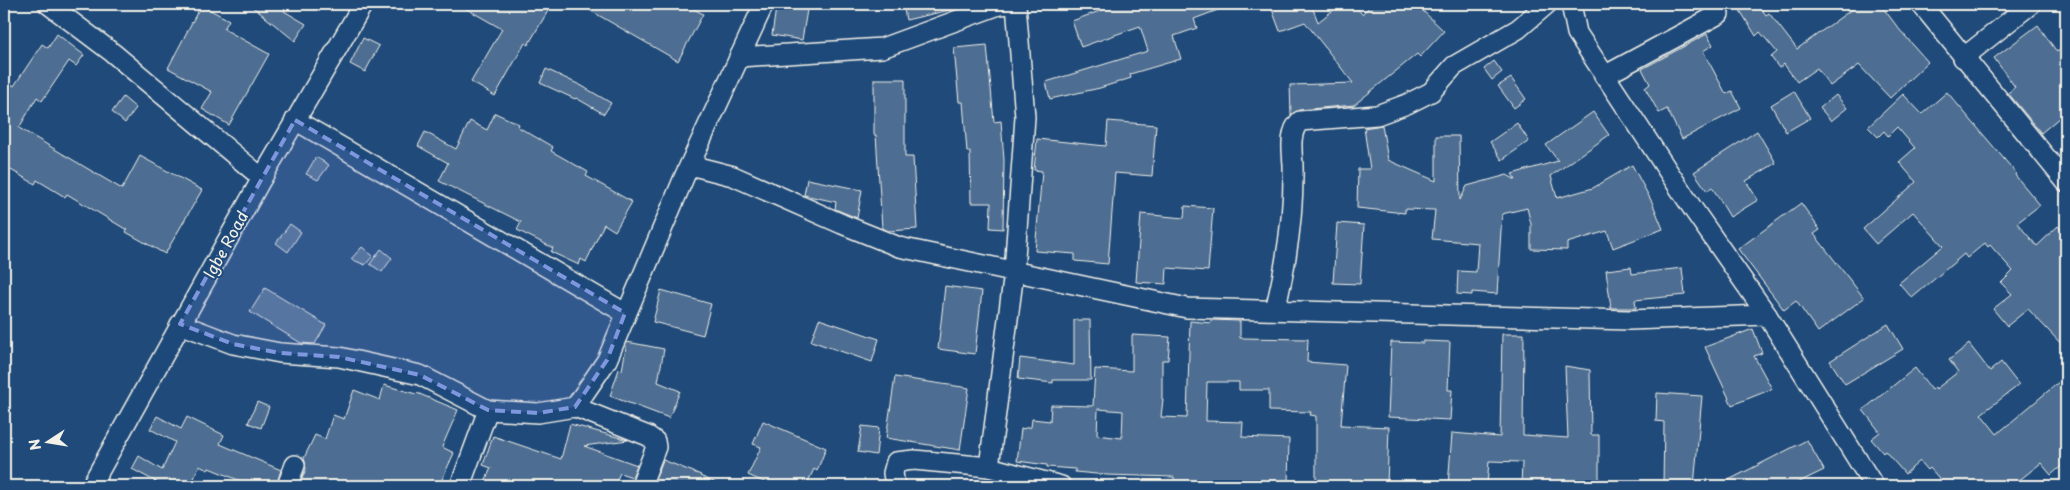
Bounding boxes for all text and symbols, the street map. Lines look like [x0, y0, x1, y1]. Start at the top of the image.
street label: Igbe Road [197, 206, 253, 282]
north arrow [22, 418, 72, 468]
text: N [23, 437, 46, 452]

